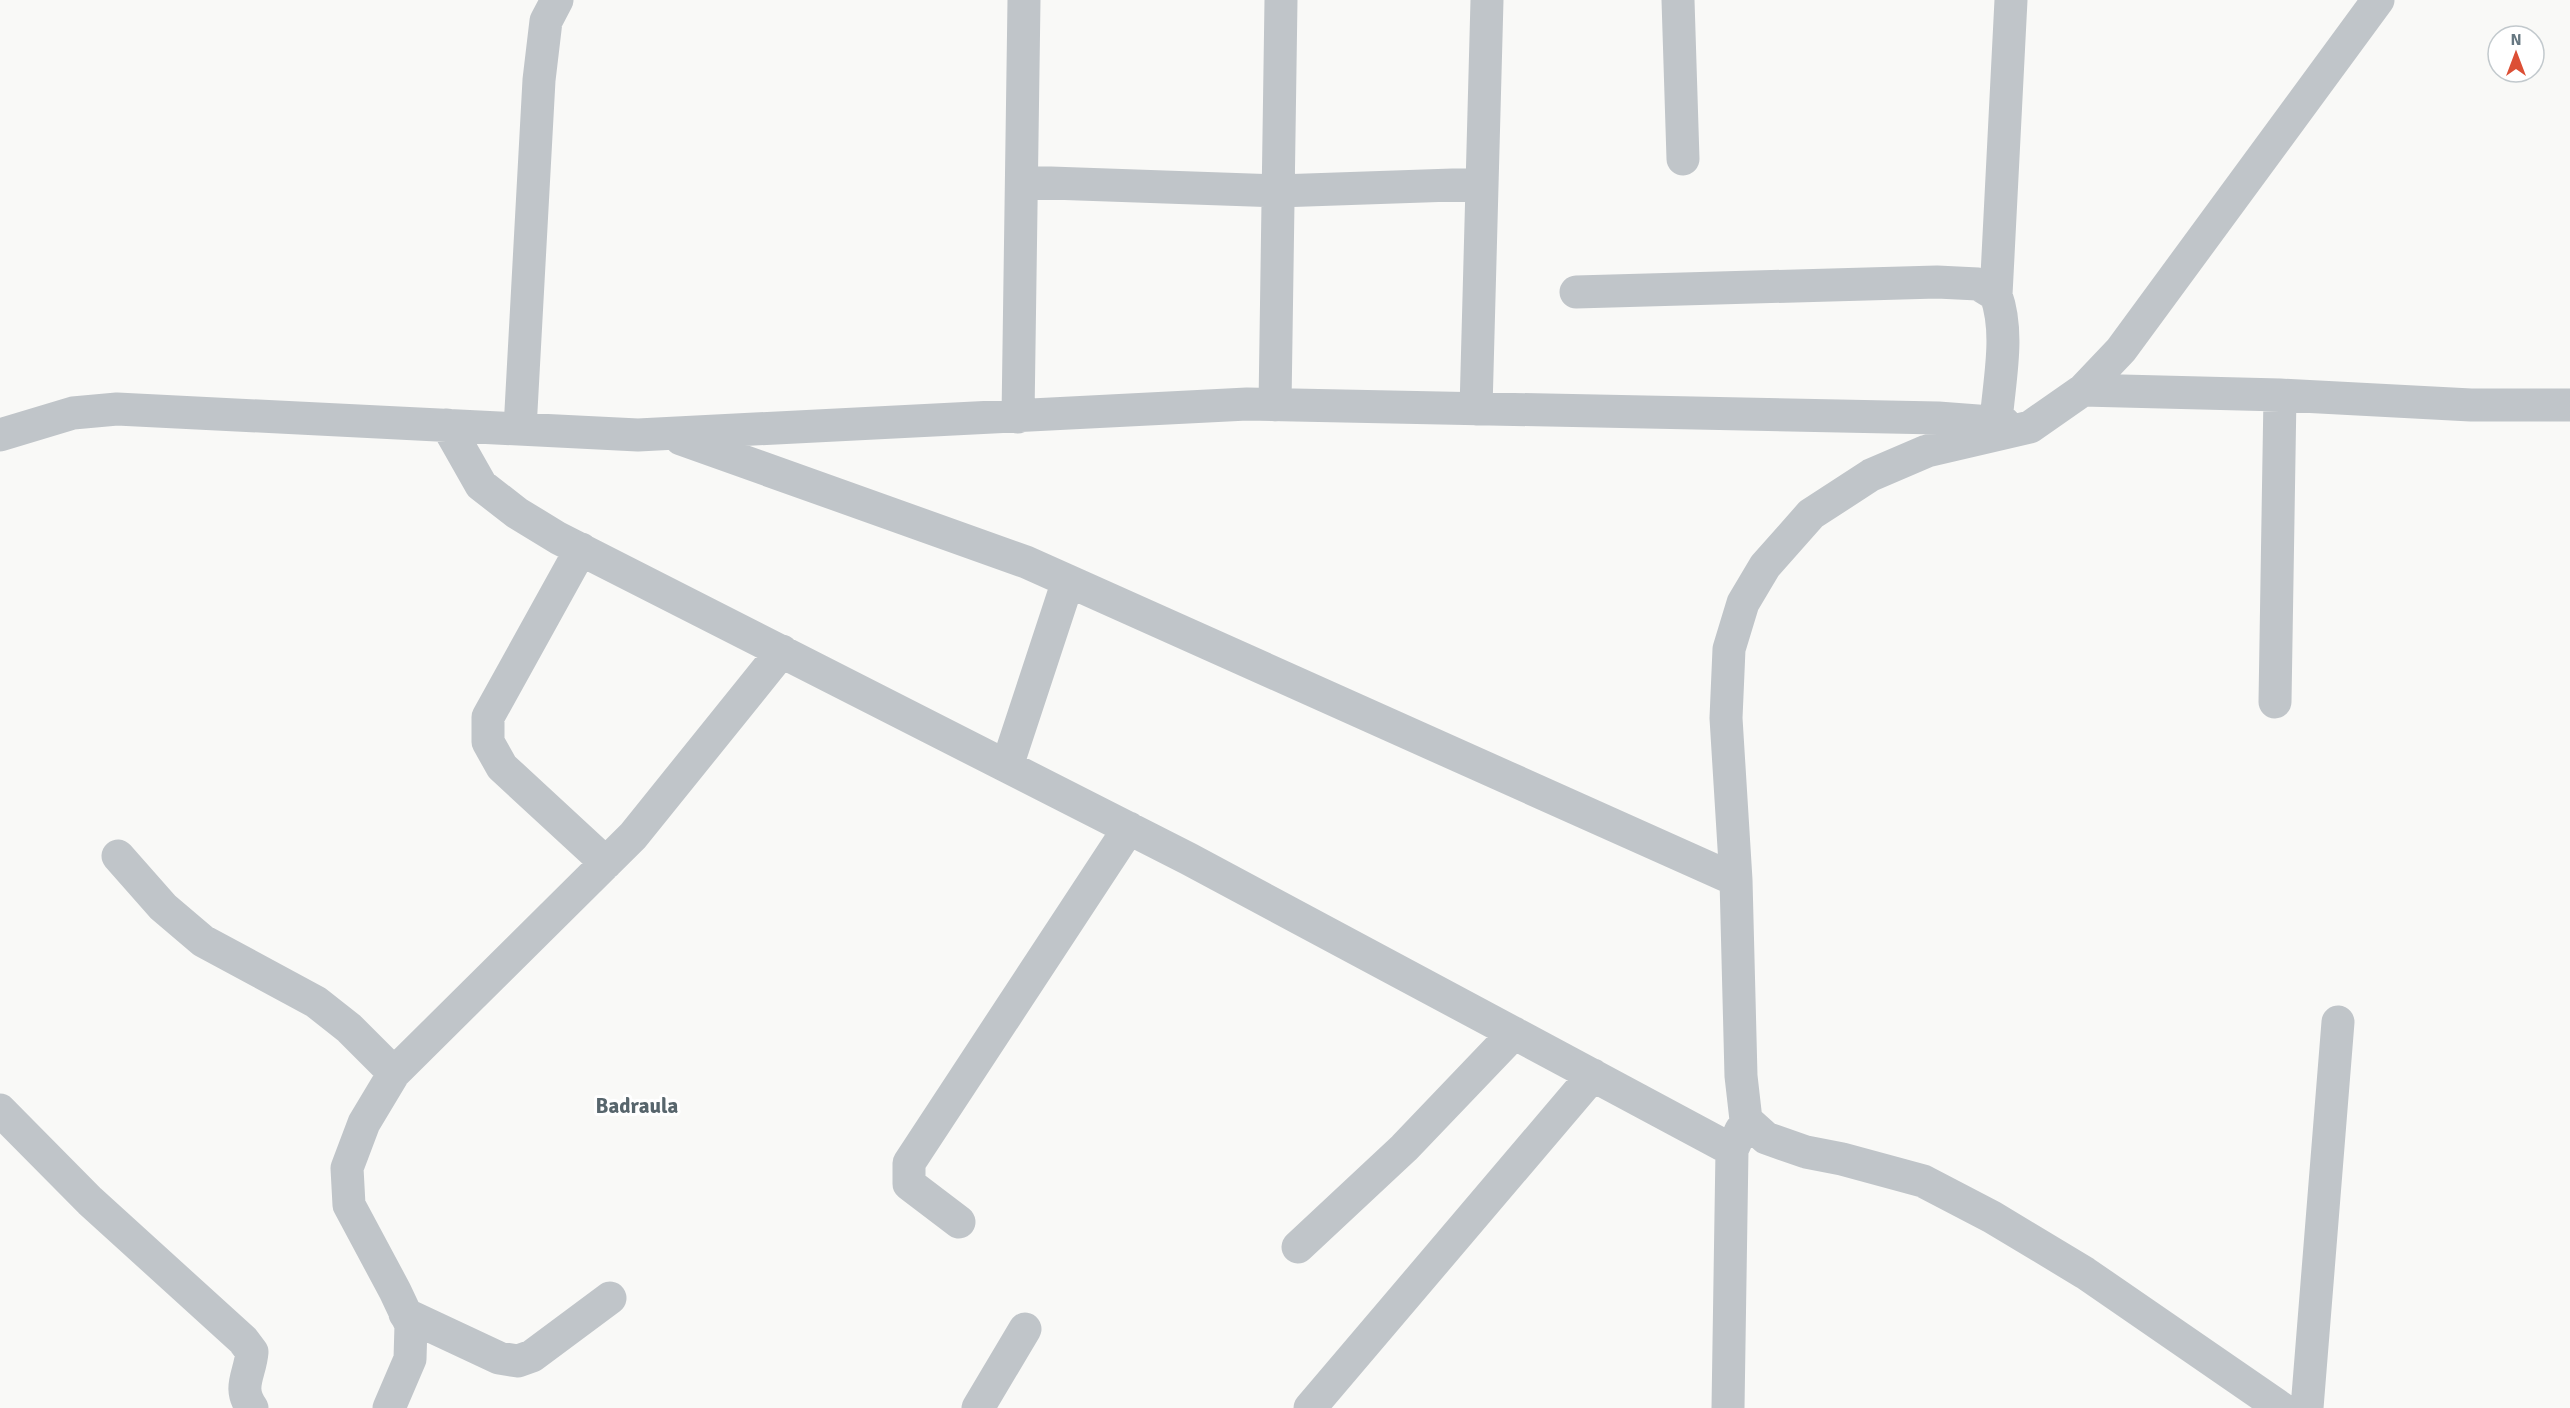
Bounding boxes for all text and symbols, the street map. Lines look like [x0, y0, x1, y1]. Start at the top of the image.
north arrow [2486, 24, 2546, 84]
text: N [2510, 30, 2522, 50]
district label: Badraula [596, 1093, 679, 1119]

